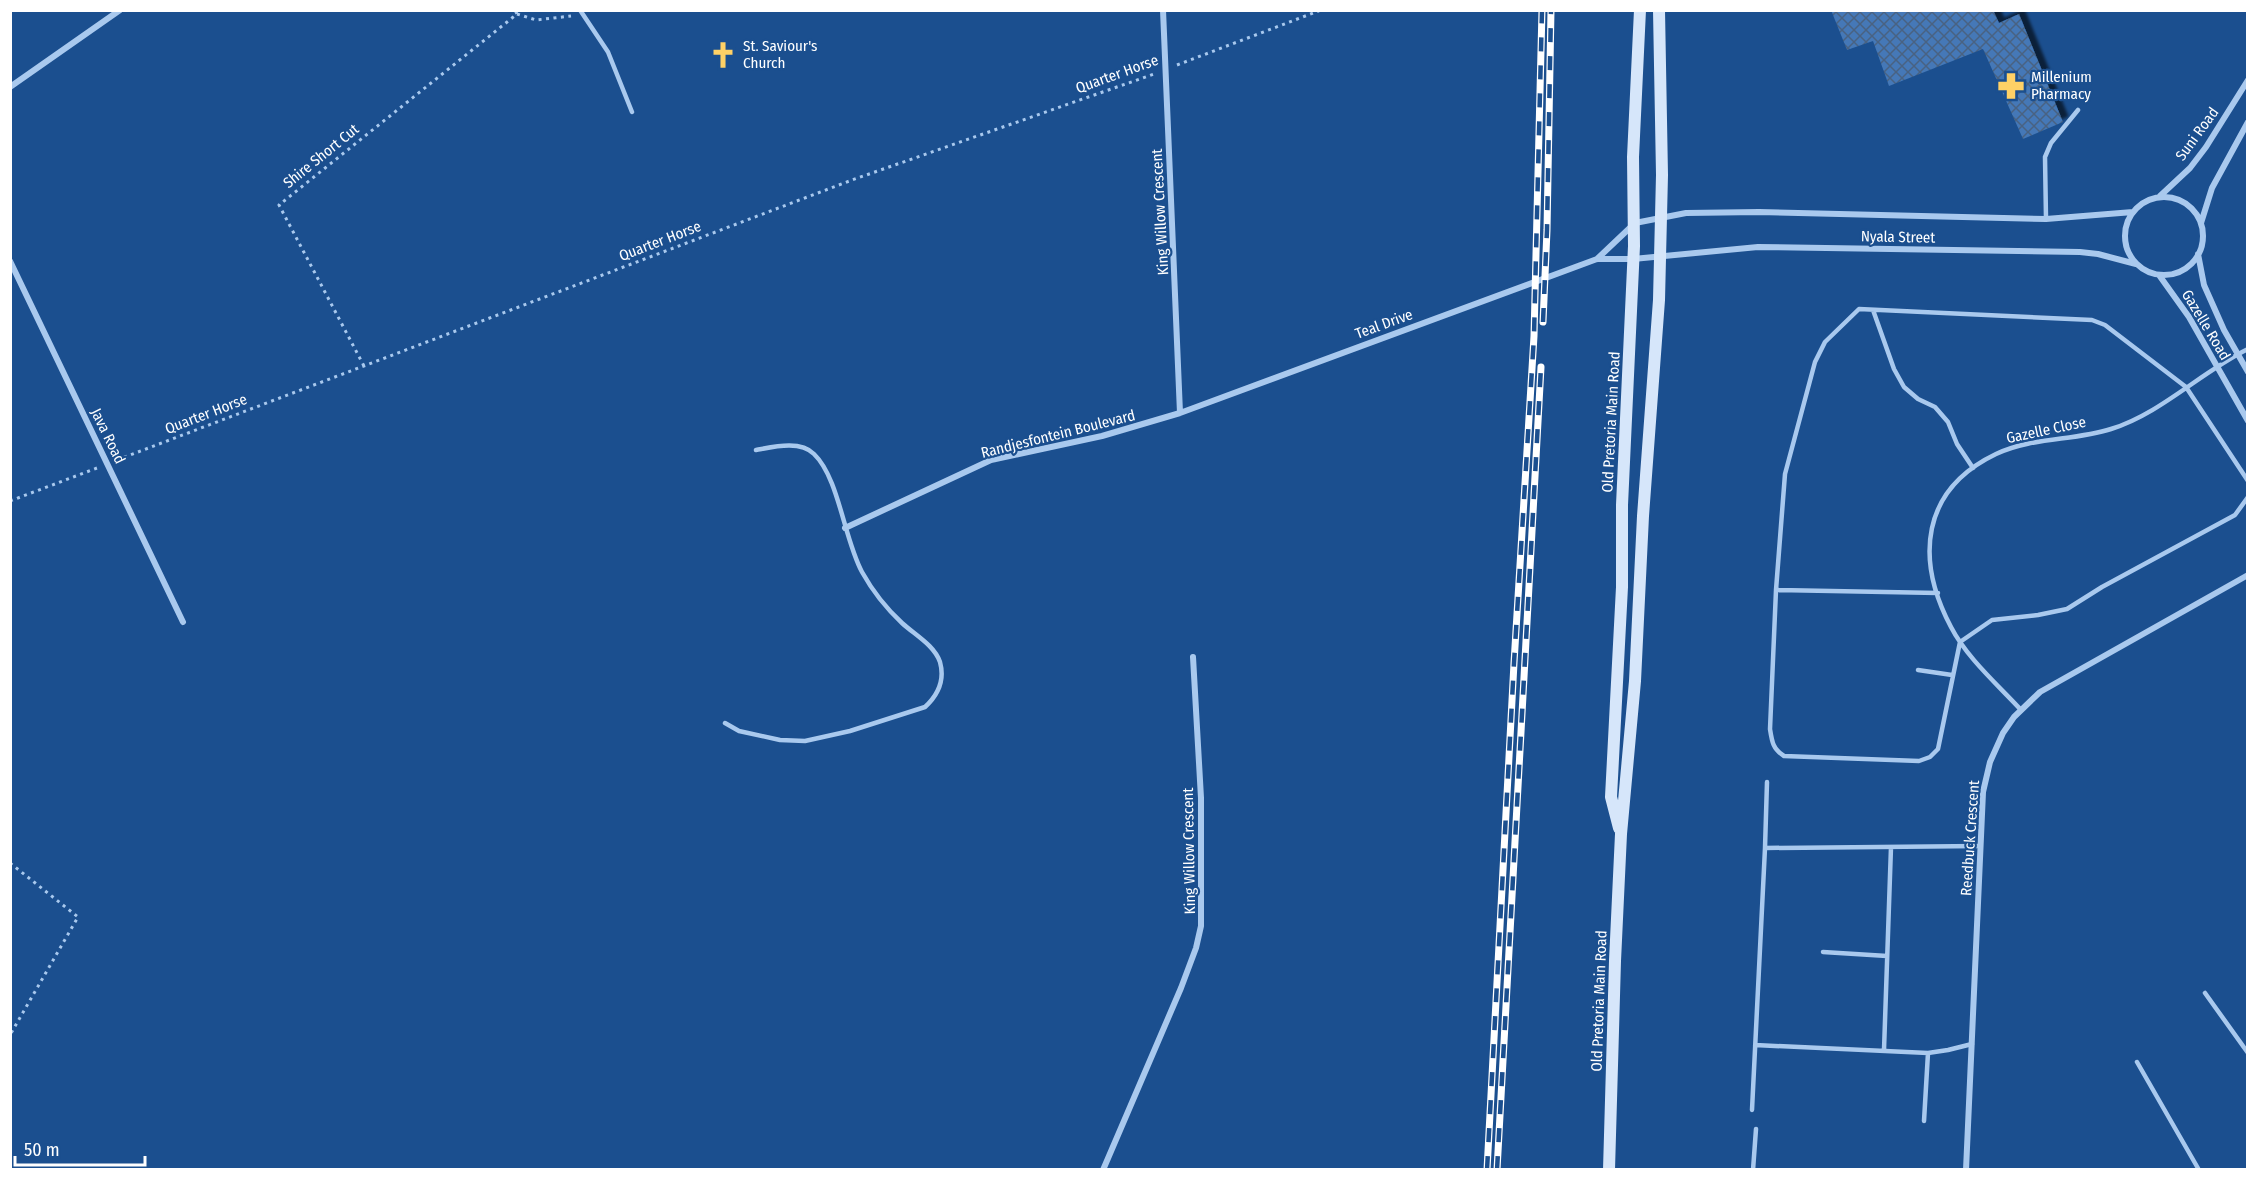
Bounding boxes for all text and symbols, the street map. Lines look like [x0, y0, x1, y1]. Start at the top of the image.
place label: St. Saviour's Church [743, 37, 817, 72]
church icon: St. Saviour's Church [708, 40, 738, 70]
street label: Quarter Horse [1073, 51, 1161, 97]
place label: Millenium Pharmacy [2031, 68, 2092, 103]
pharmacy icon: Millenium Pharmacy [1996, 71, 2026, 101]
street label: Suni Road [2172, 104, 2222, 164]
street label: Shire Short Cut [280, 120, 362, 192]
street label: King Willow Crescent [1148, 148, 1172, 276]
street label: Quarter Horse [616, 217, 704, 265]
street label: Nyala Street [1861, 227, 1935, 247]
street label: Gazelle Road [2178, 286, 2234, 364]
street label: Teal Drive [1353, 305, 1415, 343]
street label: Old Pretoria Main Road [1598, 351, 1624, 493]
street label: Quarter Horse [162, 390, 250, 438]
street label: Java Road [87, 405, 129, 467]
street label: Randjesfontein Boulevard [979, 406, 1137, 462]
street label: Gazelle Close [2005, 413, 2087, 447]
street label: Reedbuck Crescent [1957, 779, 1983, 896]
street label: King Willow Crescent [1179, 787, 1199, 914]
street label: Old Pretoria Main Road [1588, 930, 1610, 1072]
scale bar [15, 1129, 146, 1167]
text: 50 m [24, 1139, 60, 1161]

